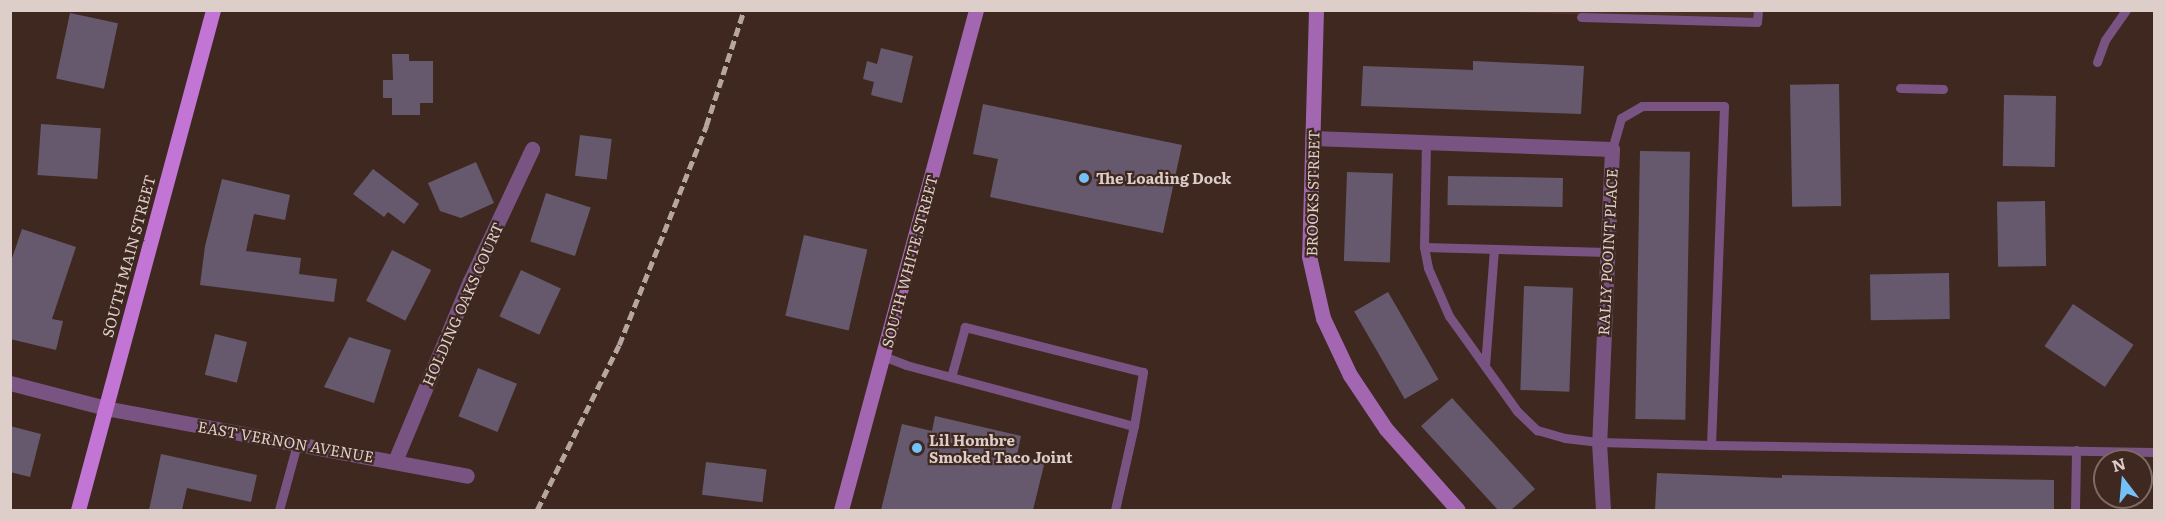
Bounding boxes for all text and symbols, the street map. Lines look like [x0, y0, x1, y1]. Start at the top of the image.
street label: BROOKS STREET [1302, 130, 1322, 256]
street label: RALLY POOINT PLACE [1594, 168, 1620, 336]
place label: The Loading Dock [1096, 169, 1231, 187]
marker: The Loading Dock [1077, 171, 1091, 185]
street label: SOUTH MAIN STREET [98, 173, 158, 339]
street label: SOUTH WHITE STREET [877, 173, 941, 349]
street label: HOLDING OAKS COURT [418, 219, 506, 389]
street label: EAST VERNON AVENUE [197, 417, 375, 465]
place label: Lil Hombre Smoked Taco Joint [929, 430, 1073, 465]
marker: Lil Hombre Smoked Taco Joint [910, 441, 924, 455]
north arrow [2093, 449, 2153, 509]
text: N [2109, 450, 2128, 477]

